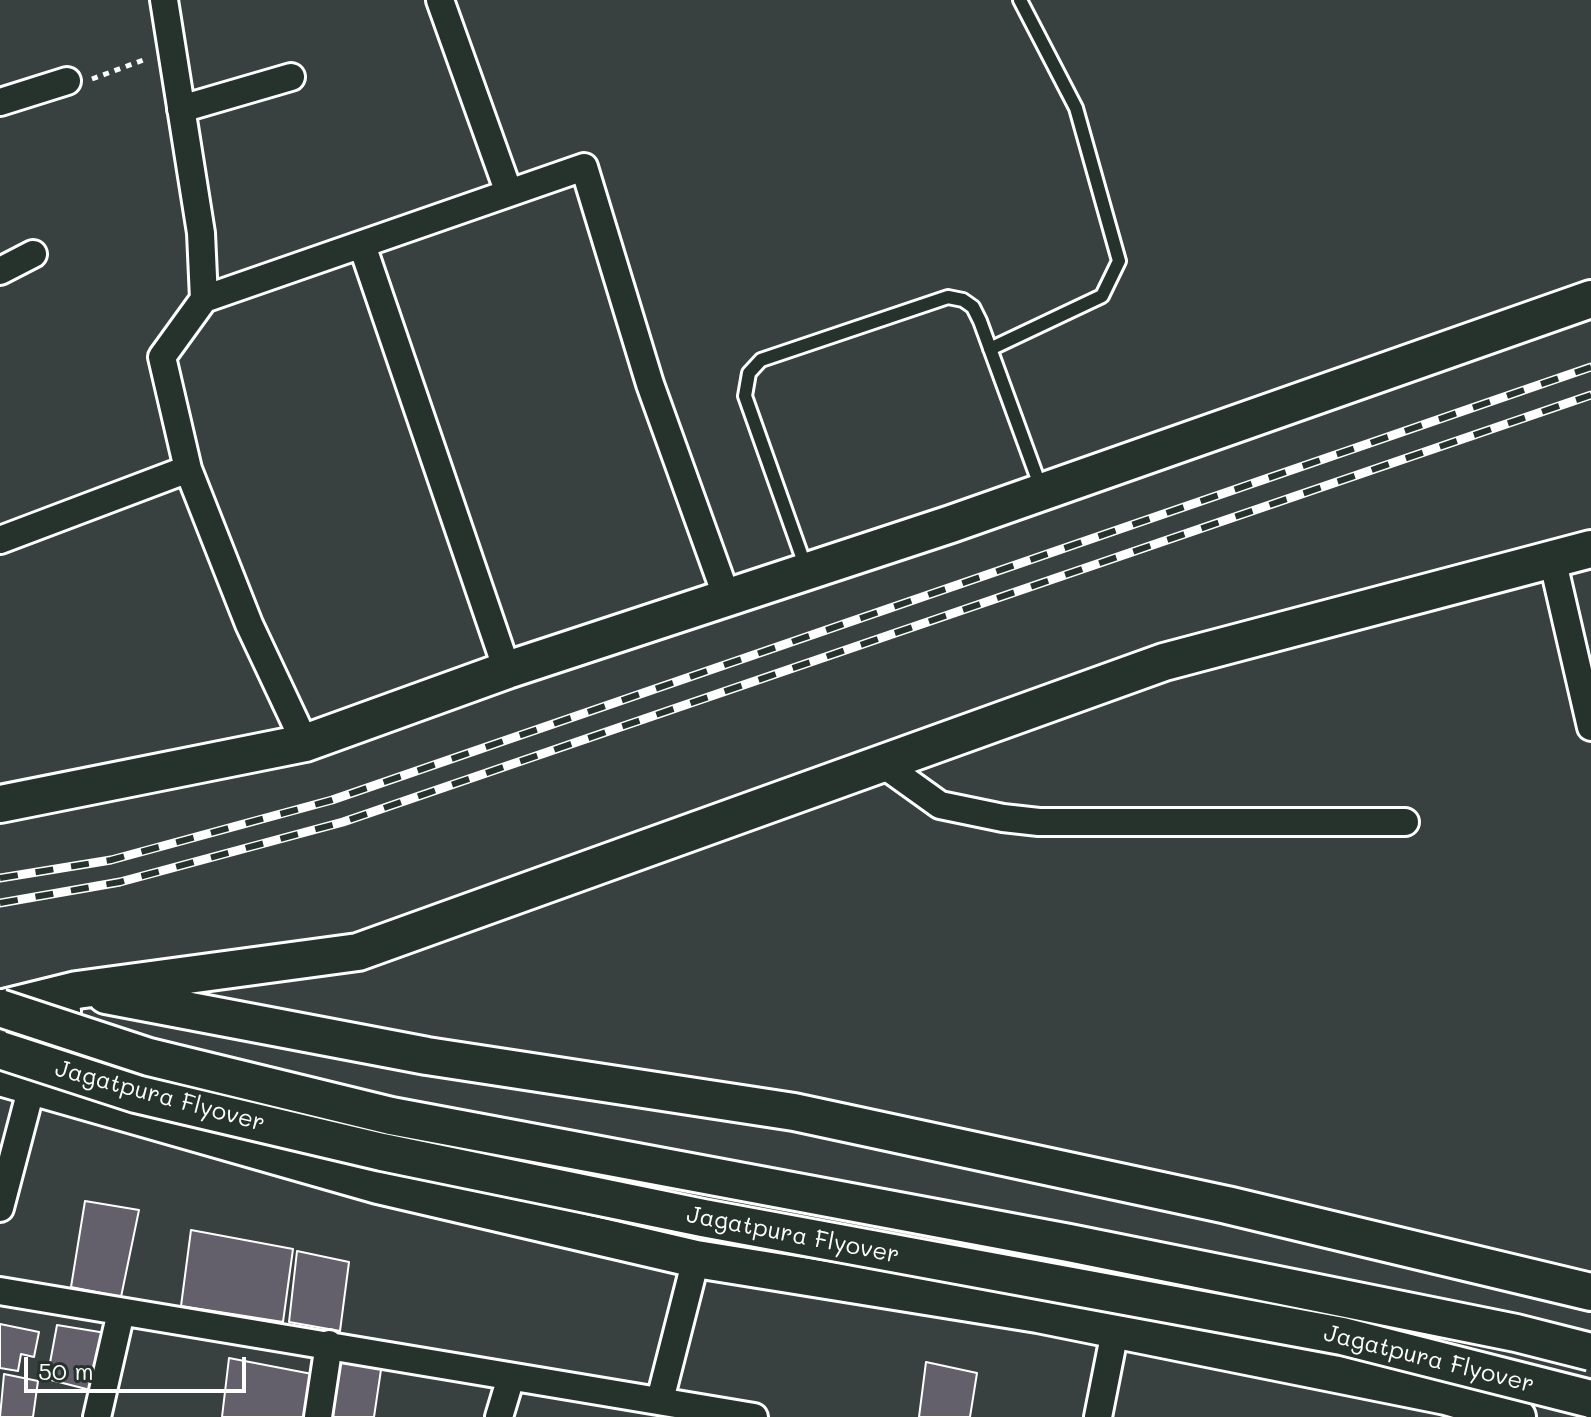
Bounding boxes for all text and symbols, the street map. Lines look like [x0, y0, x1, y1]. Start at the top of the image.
street label: Jagatpura Flyover [52, 1054, 268, 1138]
street label: Jagatpura Flyover [684, 1200, 902, 1270]
street label: Jagatpura Flyover [1321, 1319, 1537, 1399]
scale bar [28, 1341, 250, 1391]
text: 50 m [38, 1355, 94, 1386]

